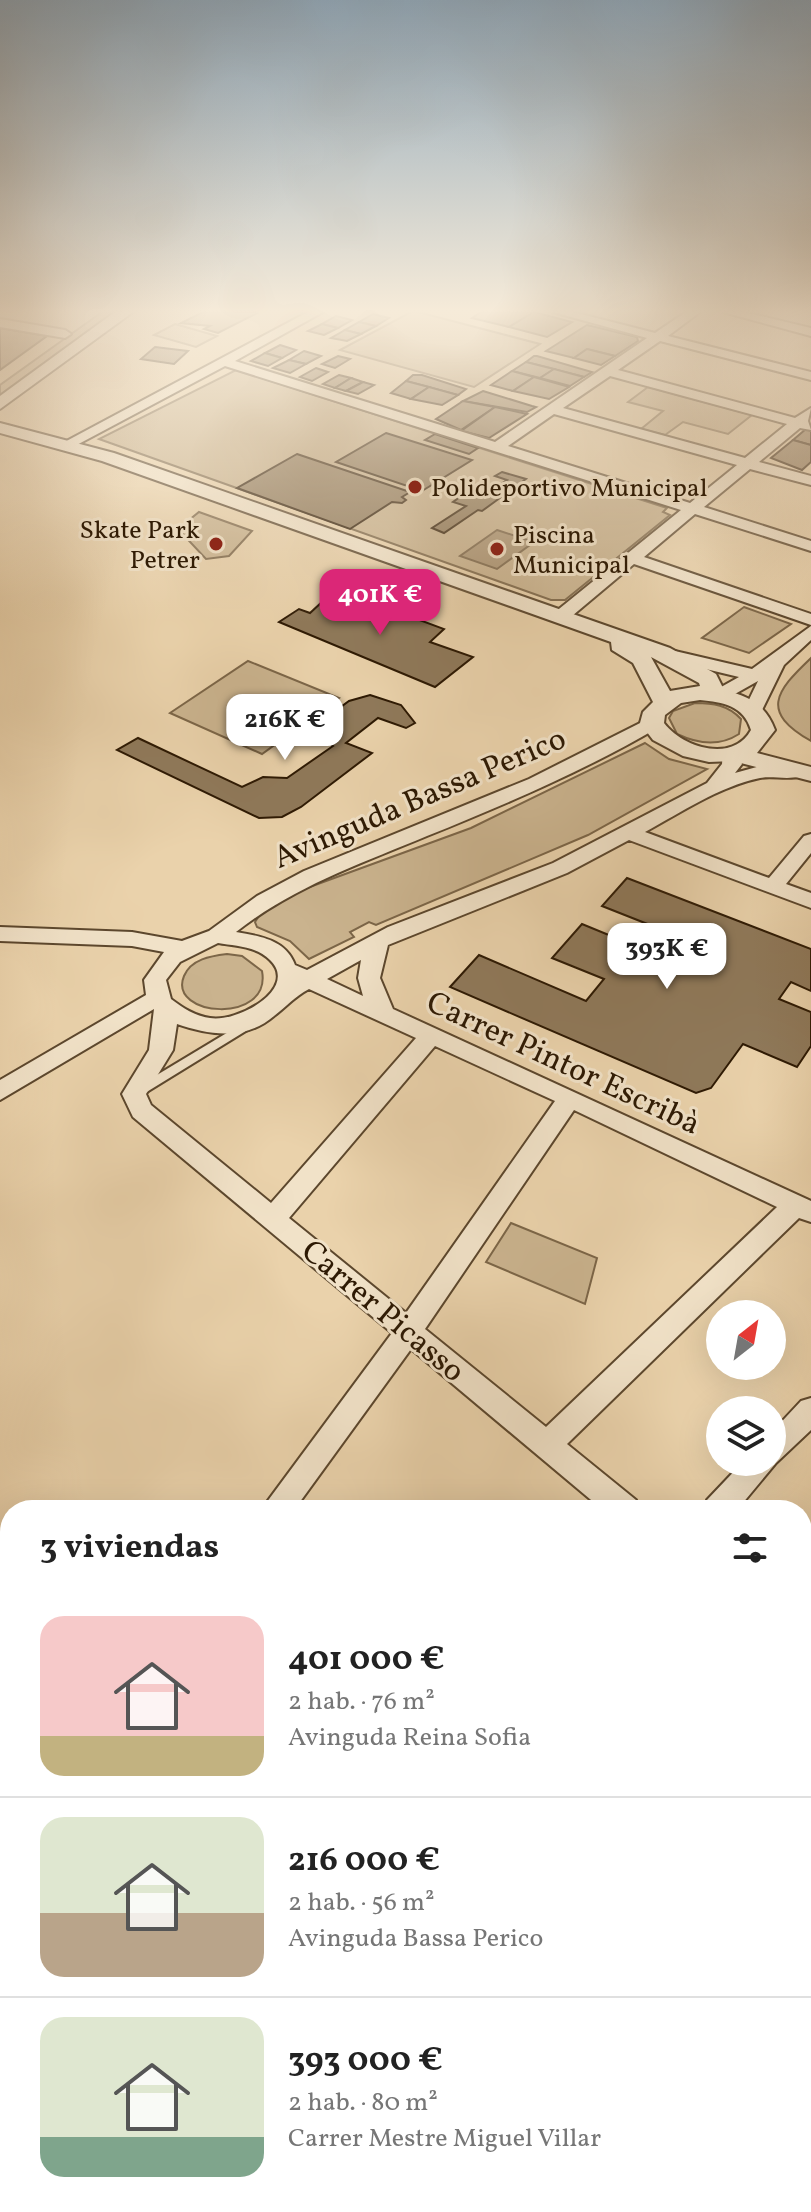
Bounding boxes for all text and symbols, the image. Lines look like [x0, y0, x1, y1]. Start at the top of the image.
place label: Polideportivo Municipal [431, 471, 708, 507]
marker: Polideportivo Municipal [406, 478, 424, 496]
place label: Skate Park Petrer [79, 513, 200, 579]
place label: Piscina Municipal [513, 518, 630, 584]
marker: Skate Park Petrer [207, 535, 225, 553]
marker: Piscina Municipal [488, 540, 506, 558]
pin: 401K € [315, 569, 445, 637]
text: 401K € [338, 577, 422, 613]
pin: 216K € [220, 694, 350, 762]
text: 216K € [244, 702, 326, 738]
street label: Avinguda Bassa Perico [267, 718, 573, 881]
pin: 393K € [602, 923, 732, 991]
text: 393K € [625, 931, 709, 967]
street label: Carrer Pintor Escribà [419, 982, 707, 1148]
street label: Carrer Picasso [291, 1231, 473, 1394]
north arrow [706, 1300, 786, 1380]
map controls [706, 1300, 786, 1476]
button: layers [706, 1396, 786, 1476]
text: 3 viviendas [40, 1525, 219, 1572]
icon: filters [728, 1526, 772, 1570]
text: 401 000 € [288, 1637, 445, 1684]
icon: home [104, 1648, 200, 1744]
text: 2 hab. · 76 m² [288, 1684, 435, 1720]
text: Avinguda Reina Sofia [288, 1720, 531, 1756]
text: 216 000 € [288, 1838, 440, 1885]
icon: home [104, 1849, 200, 1945]
text: 2 hab. · 56 m² [288, 1885, 435, 1921]
text: Avinguda Bassa Perico [288, 1921, 543, 1957]
text: 393 000 € [288, 2038, 443, 2085]
icon: home [104, 2049, 200, 2145]
text: 2 hab. · 80 m² [288, 2085, 438, 2121]
text: Carrer Mestre Miguel Villar [288, 2121, 601, 2157]

